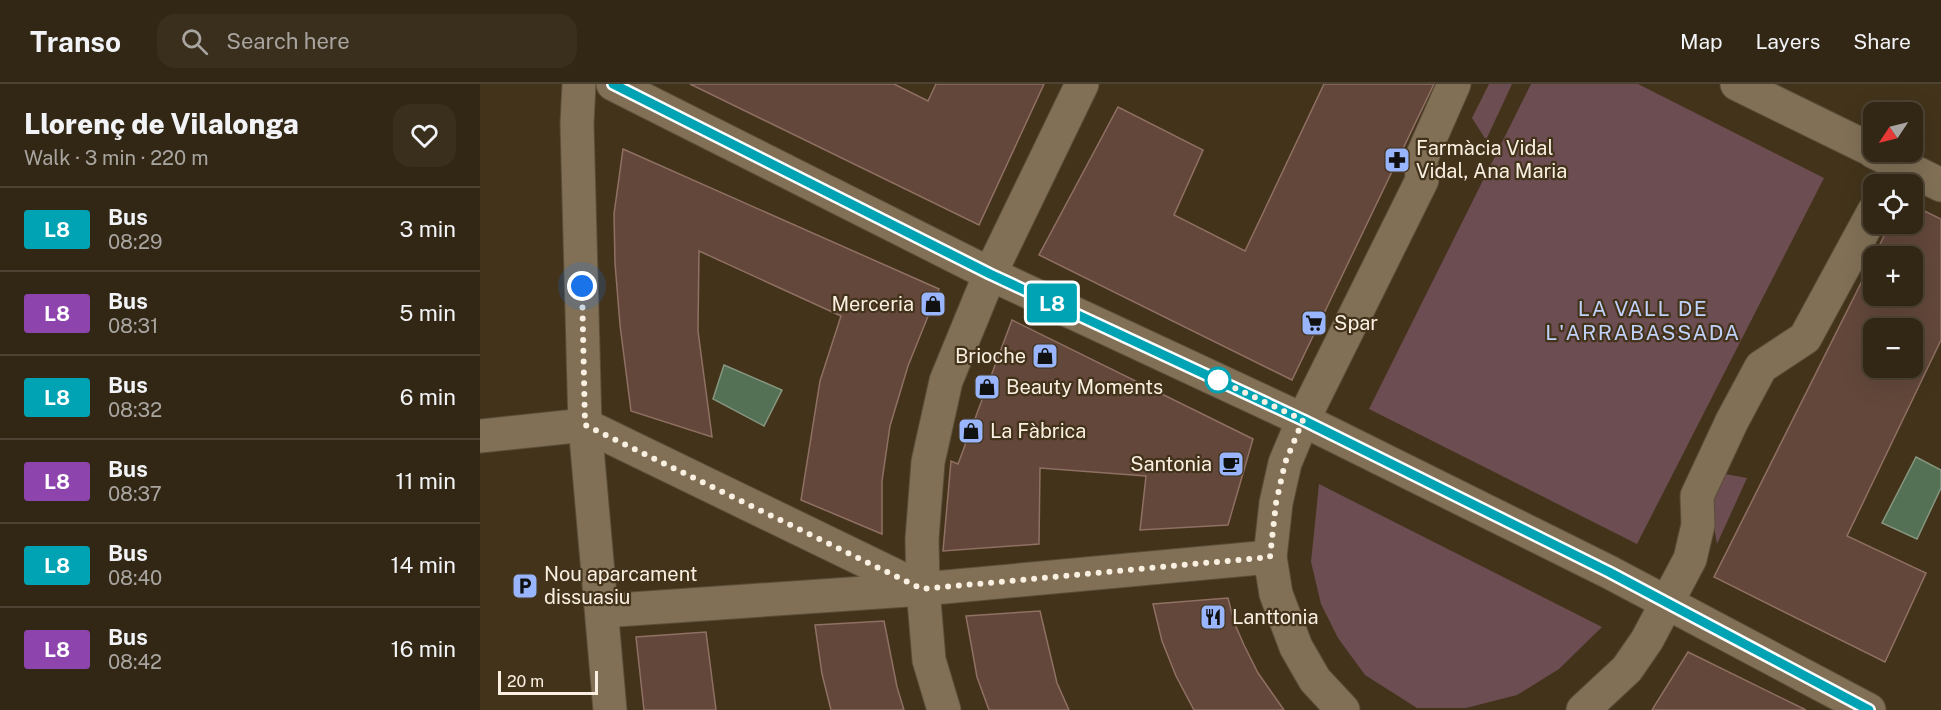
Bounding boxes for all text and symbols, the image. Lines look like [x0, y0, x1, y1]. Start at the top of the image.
search box [157, 14, 577, 68]
text: Transo [30, 25, 121, 58]
icon: search [178, 25, 211, 58]
text: Search here [226, 28, 350, 54]
text: Map [1680, 29, 1723, 54]
text: Layers [1756, 29, 1820, 54]
text: Share [1853, 29, 1911, 54]
north arrow [1863, 102, 1923, 162]
map controls [1863, 102, 1923, 378]
button: heart [393, 104, 456, 167]
text: Llorenç de Vilalonga [24, 107, 299, 140]
place label: Farmàcia Vidal Vidal, Ana Maria [1416, 136, 1567, 183]
pharmacy icon: Farmàcia Vidal Vidal, Ana Maria [1382, 145, 1412, 175]
text: Walk · 3 min · 220 m [24, 146, 208, 170]
button: locate [1863, 174, 1923, 234]
text: Bus [108, 204, 148, 230]
text: 3 min [399, 216, 456, 242]
text: L8 [44, 217, 70, 242]
text: 08:29 [108, 230, 162, 254]
button: + [1863, 246, 1923, 306]
your location [567, 271, 597, 301]
line badge: L8 [1025, 284, 1079, 322]
text: Bus [108, 288, 148, 314]
shop icon: Merceria [918, 289, 948, 319]
text: L8 [1039, 291, 1065, 316]
place label: Merceria [831, 292, 914, 316]
district label: LA VALL DE L'ARRABASSADA [1545, 296, 1741, 345]
text: 5 min [399, 300, 456, 326]
text: L8 [44, 301, 70, 326]
supermarket icon: Spar [1299, 308, 1329, 338]
place label: Spar [1334, 311, 1378, 335]
text: 08:31 [108, 314, 158, 338]
button: − [1863, 318, 1923, 378]
shop icon: Brioche [1030, 341, 1060, 371]
place label: Brioche [955, 344, 1026, 368]
unlabelled marker [1205, 367, 1231, 393]
text: Bus [108, 372, 148, 398]
shop icon: Beauty Moments [972, 372, 1002, 402]
place label: Beauty Moments [1006, 375, 1163, 399]
text: 6 min [400, 384, 456, 410]
text: L8 [44, 385, 70, 410]
text: 08:32 [108, 398, 162, 422]
shop icon: La Fàbrica [956, 416, 986, 446]
place label: La Fàbrica [990, 419, 1086, 443]
cafe icon: Santonia [1216, 449, 1246, 479]
place label: Santonia [1130, 452, 1212, 476]
text: Bus [108, 456, 148, 482]
text: 11 min [395, 468, 456, 494]
text: L8 [44, 469, 70, 494]
text: 08:37 [108, 482, 162, 506]
text: Bus [108, 540, 148, 566]
text: 14 min [391, 552, 456, 578]
text: L8 [44, 553, 70, 578]
place label: Nou aparcament dissuasiu [544, 562, 698, 609]
text: 08:40 [108, 566, 162, 590]
parking icon: Nou aparcament dissuasiu [510, 571, 540, 601]
restaurant icon: Lanttonia [1198, 602, 1228, 632]
place label: Lanttonia [1232, 605, 1319, 629]
text: Bus [108, 624, 148, 650]
text: 16 min [391, 636, 456, 662]
text: L8 [44, 637, 70, 662]
text: 08:42 [108, 650, 162, 674]
scale bar [498, 668, 598, 696]
text: 20 m [507, 672, 544, 691]

